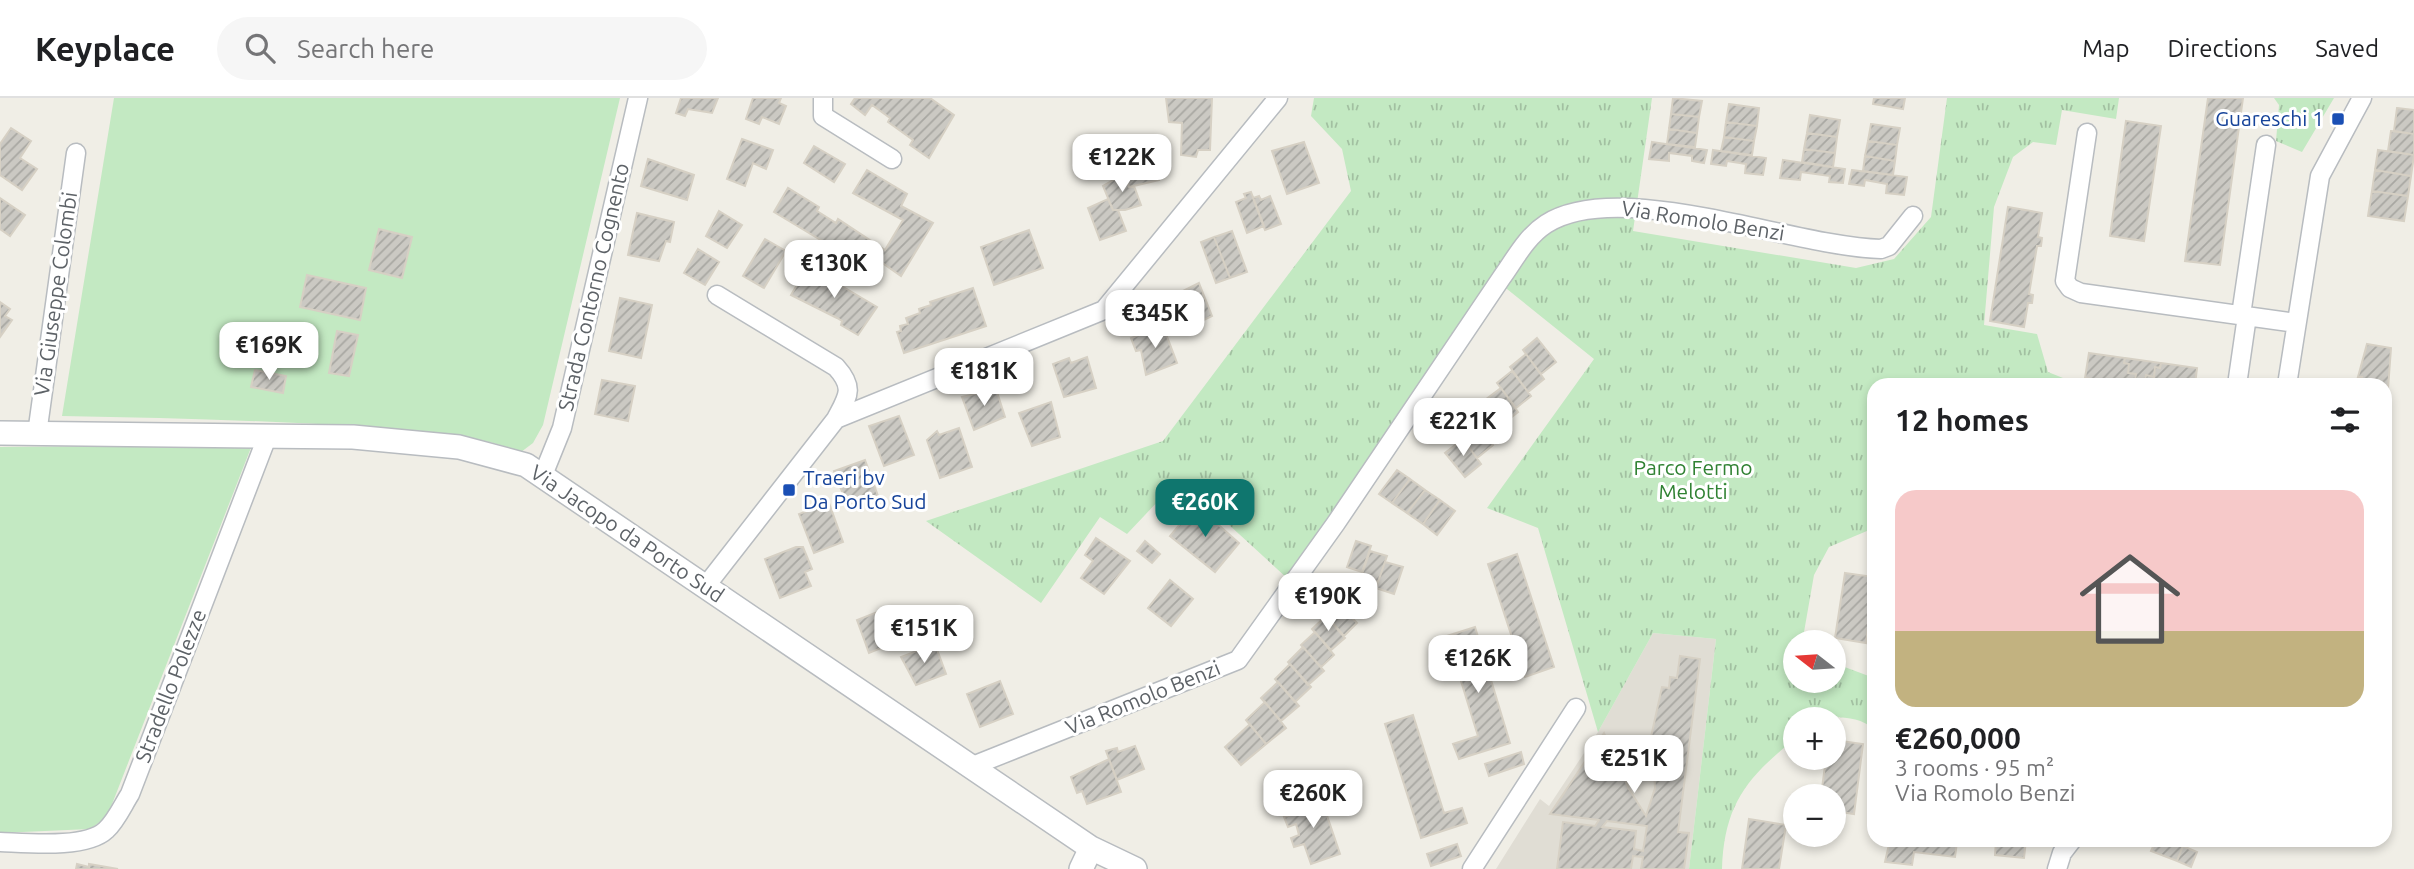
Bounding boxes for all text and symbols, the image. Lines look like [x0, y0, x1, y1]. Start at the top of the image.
search box [217, 17, 707, 80]
icon: search [241, 29, 279, 67]
text: Keyplace [35, 30, 175, 67]
text: Search here [297, 34, 434, 63]
text: Map [2082, 35, 2129, 62]
text: Directions [2167, 35, 2277, 62]
text: Saved [2315, 35, 2379, 62]
place label: Guareschi 1 [2215, 106, 2324, 130]
marker: Guareschi 1 [2330, 111, 2346, 127]
pin: €122K [1073, 134, 1171, 194]
text: €122K [1088, 144, 1156, 169]
street label: Strada Contorno Cognento [553, 160, 633, 413]
street label: Via Giuseppe Colombi [29, 190, 81, 397]
street label: Via Romolo Benzi [1620, 195, 1786, 245]
pin: €130K [785, 240, 883, 300]
text: €130K [800, 250, 868, 275]
pin: €345K [1106, 290, 1204, 350]
text: €345K [1121, 300, 1189, 325]
pin: €169K [220, 322, 318, 382]
text: €169K [235, 332, 303, 357]
pin: €181K [935, 348, 1033, 408]
text: €181K [950, 358, 1018, 383]
pin: €221K [1414, 398, 1512, 458]
icon: filters [2326, 401, 2364, 439]
text: 12 homes [1895, 403, 2029, 437]
text: €221K [1429, 408, 1497, 433]
park label: Parco Fermo Melotti [1634, 455, 1752, 503]
street label: Via Jacopo da Porto Sud [526, 459, 729, 607]
place label: Traeri bv Da Porto Sud [803, 465, 927, 513]
pin: €260K [1156, 480, 1254, 539]
marker: Traeri bv Da Porto Sud [781, 482, 797, 498]
text: €260K [1171, 489, 1239, 514]
icon: home [2067, 536, 2193, 662]
pin: €190K [1279, 574, 1377, 633]
text: €190K [1294, 583, 1362, 608]
street label: Stradello Polezze [130, 606, 210, 766]
pin: €151K [875, 606, 973, 665]
text: €151K [890, 615, 958, 640]
north arrow [1783, 630, 1846, 693]
map controls [1783, 630, 1846, 847]
pin: €126K [1429, 636, 1527, 695]
text: €126K [1444, 645, 1512, 670]
street label: Via Romolo Benzi [1062, 655, 1223, 739]
button: + [1783, 707, 1846, 770]
text: €260,000 [1895, 721, 2021, 755]
pin: €251K [1585, 736, 1683, 795]
text: €251K [1600, 745, 1668, 770]
text: 3 rooms · 95 m² [1895, 755, 2054, 780]
pin: €260K [1264, 770, 1362, 830]
text: €260K [1279, 780, 1347, 805]
text: Via Romolo Benzi [1895, 780, 2075, 805]
button: − [1783, 784, 1846, 847]

